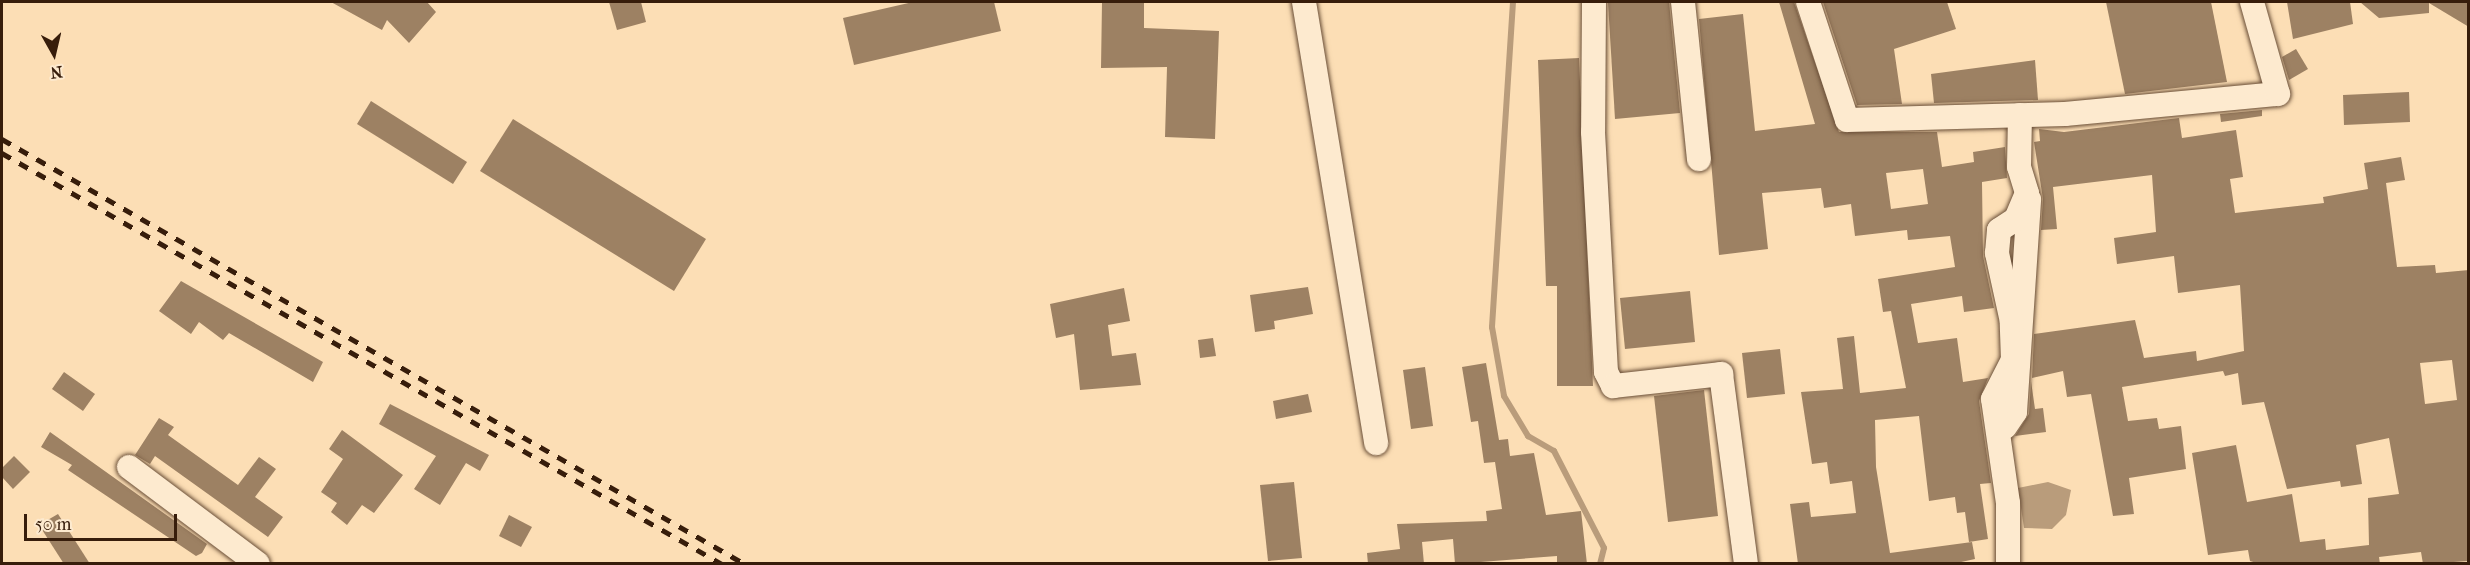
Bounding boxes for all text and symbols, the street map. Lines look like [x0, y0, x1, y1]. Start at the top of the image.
north arrow [24, 24, 84, 84]
text: N [49, 62, 64, 83]
scale bar [27, 502, 180, 540]
text: 50 m [35, 514, 71, 535]

